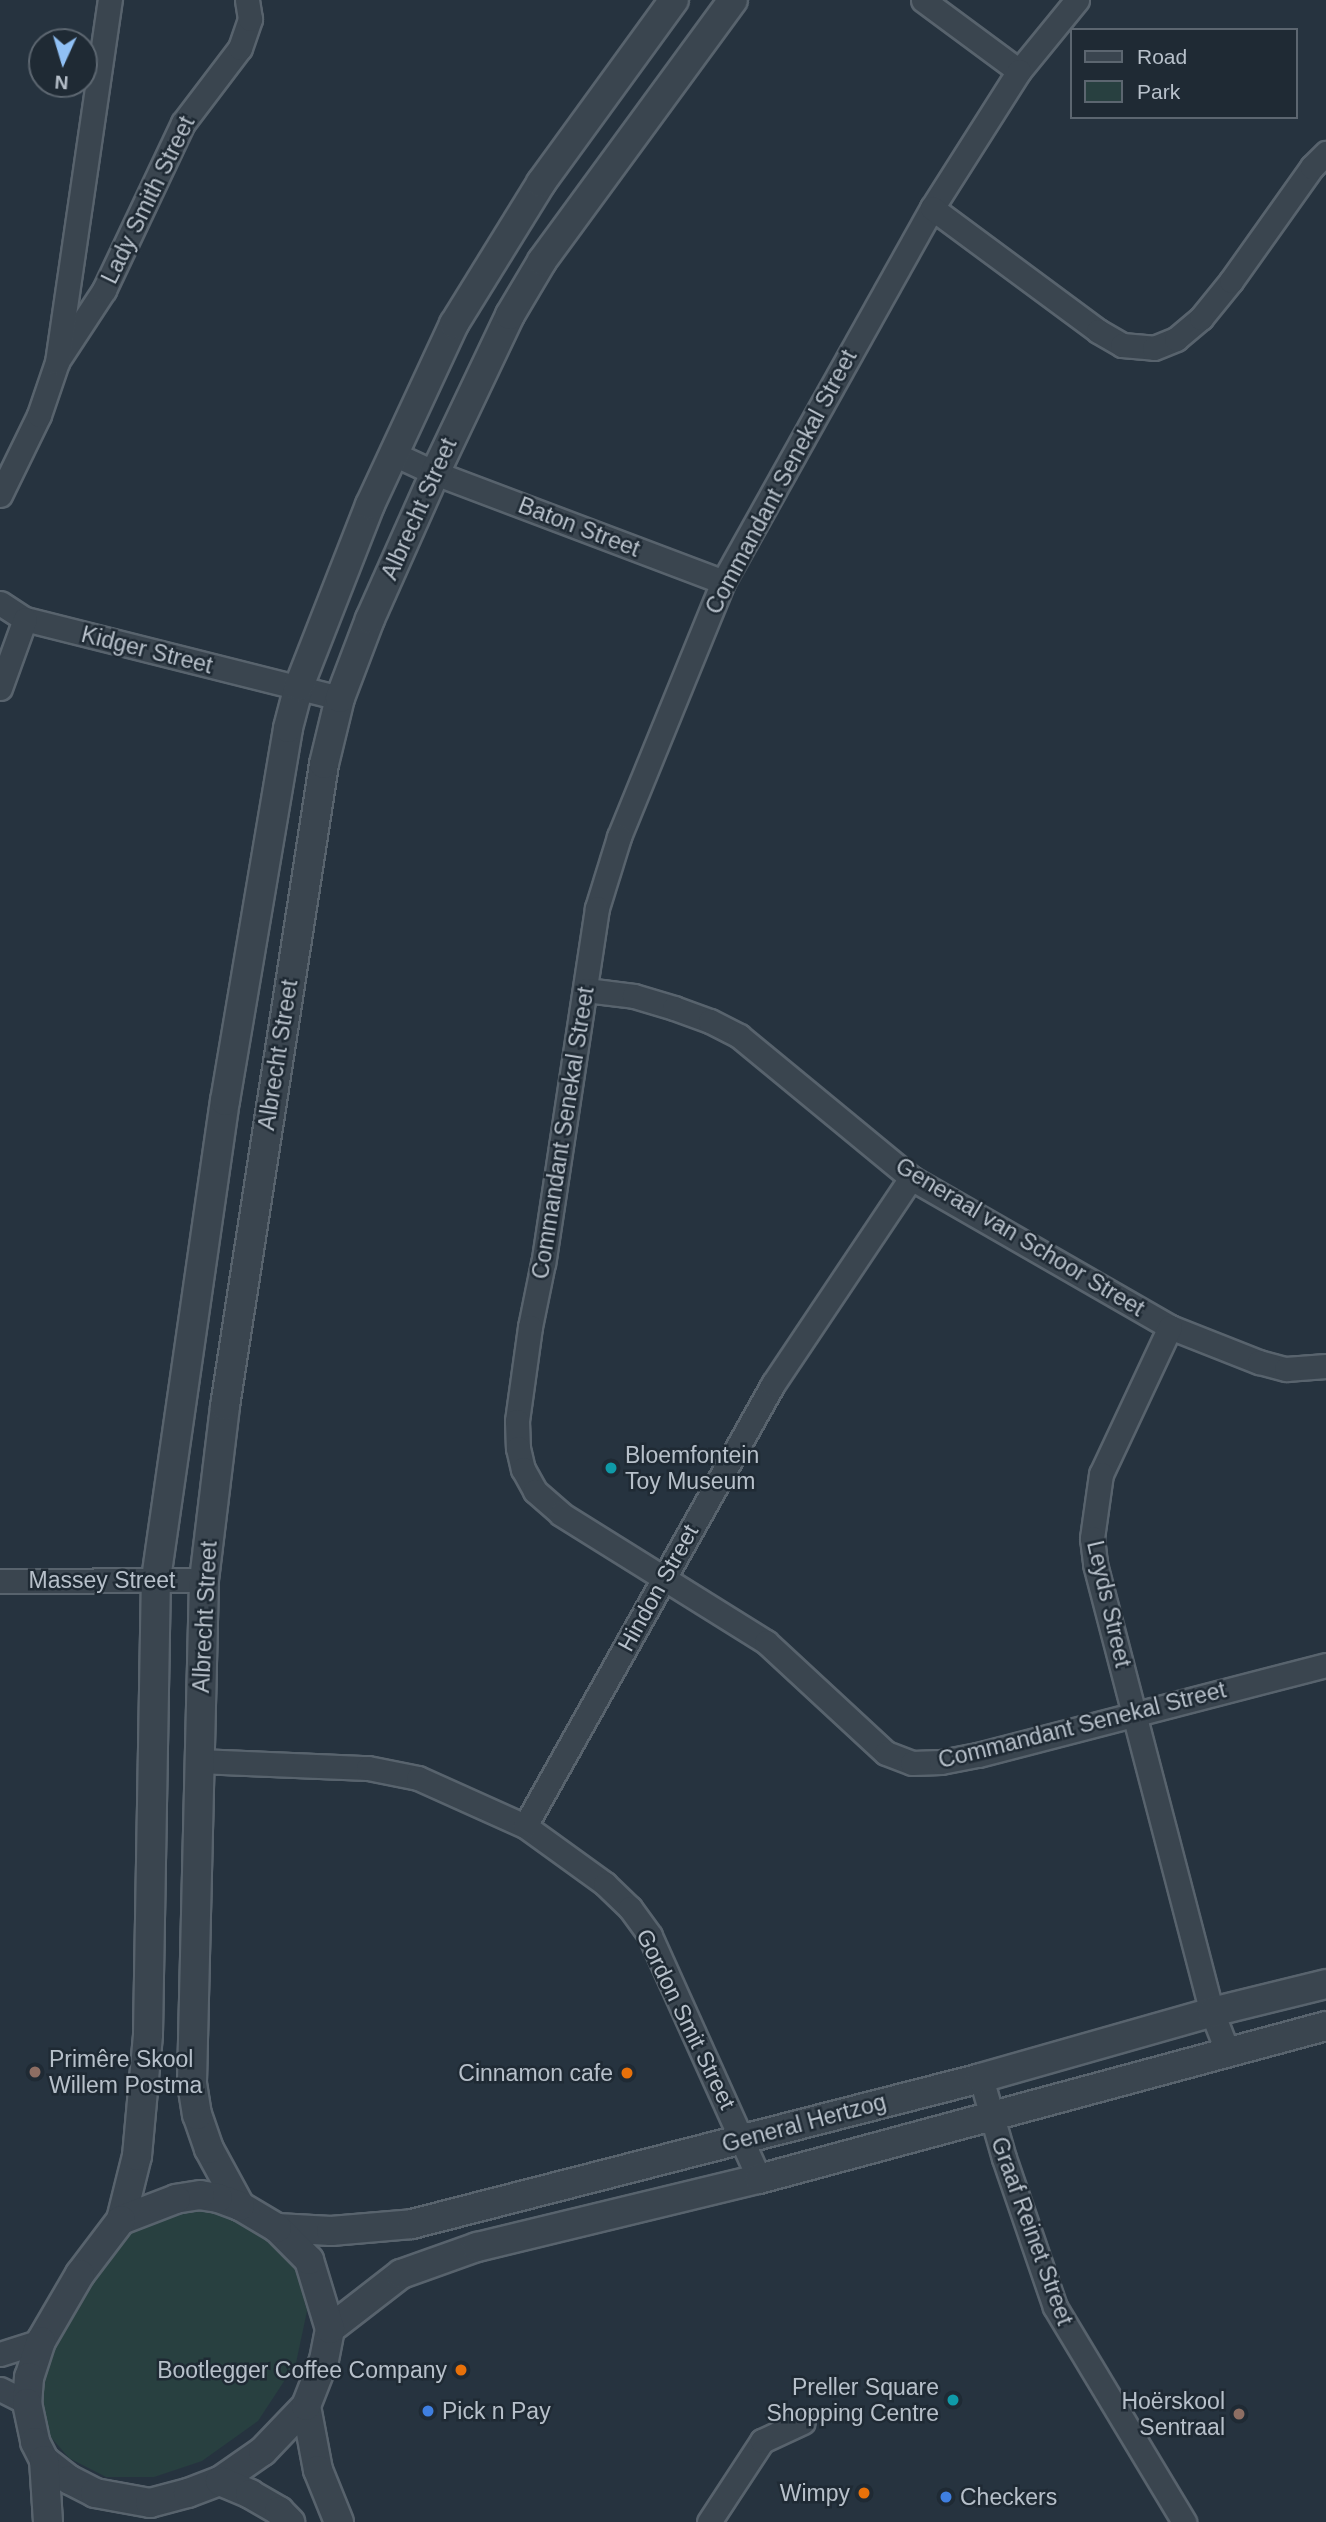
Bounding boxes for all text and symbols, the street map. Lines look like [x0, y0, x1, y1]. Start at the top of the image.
north arrow [28, 28, 98, 98]
legend [1070, 28, 1298, 119]
text: Road [1137, 45, 1187, 68]
text: N [54, 71, 69, 93]
text: Park [1137, 80, 1180, 103]
street label: Lady Smith Street [96, 112, 200, 288]
street label: Commandant Senekal Street [699, 345, 863, 619]
street label: Albrecht Street [375, 434, 463, 584]
street label: Baton Street [514, 491, 644, 563]
street label: Kidger Street [79, 620, 215, 680]
street label: Albrecht Street [252, 978, 304, 1132]
street label: Commandant Senekal Street [526, 985, 600, 1281]
street label: Generaal van Schoor Street [891, 1152, 1149, 1322]
place label: Bloemfontein Toy Museum [625, 1441, 759, 1495]
marker: Bloemfontein Toy Museum [603, 1460, 619, 1476]
street label: Hindon Street [612, 1520, 704, 1656]
street label: Leyds Street [1081, 1538, 1137, 1670]
street label: Albrecht Street [187, 1540, 223, 1694]
street label: Massey Street [29, 1566, 175, 1594]
street label: Commandant Senekal Street [935, 1676, 1229, 1774]
street label: Gordon Smit Street [630, 1924, 742, 2114]
place label: Primêre Skool Willem Postma [49, 2045, 202, 2099]
place label: Cinnamon cafe [458, 2059, 613, 2087]
marker: Primêre Skool Willem Postma [27, 2064, 43, 2080]
marker: Cinnamon cafe [619, 2065, 635, 2081]
street label: General Hertzog [719, 2088, 889, 2158]
street label: Graaf Reinet Street [985, 2133, 1079, 2329]
place label: Bootlegger Coffee Company [157, 2356, 447, 2384]
marker: Bootlegger Coffee Company [453, 2362, 469, 2378]
place label: Preller Square Shopping Centre [766, 2373, 939, 2427]
place label: Hoërskool Sentraal [1121, 2387, 1225, 2441]
marker: Preller Square Shopping Centre [945, 2392, 961, 2408]
place label: Pick n Pay [442, 2397, 551, 2425]
marker: Pick n Pay [420, 2403, 436, 2419]
marker: Hoërskool Sentraal [1231, 2406, 1247, 2422]
place label: Wimpy [780, 2479, 850, 2507]
place label: Checkers [960, 2483, 1057, 2511]
marker: Wimpy [856, 2485, 872, 2501]
marker: Checkers [938, 2489, 954, 2505]

